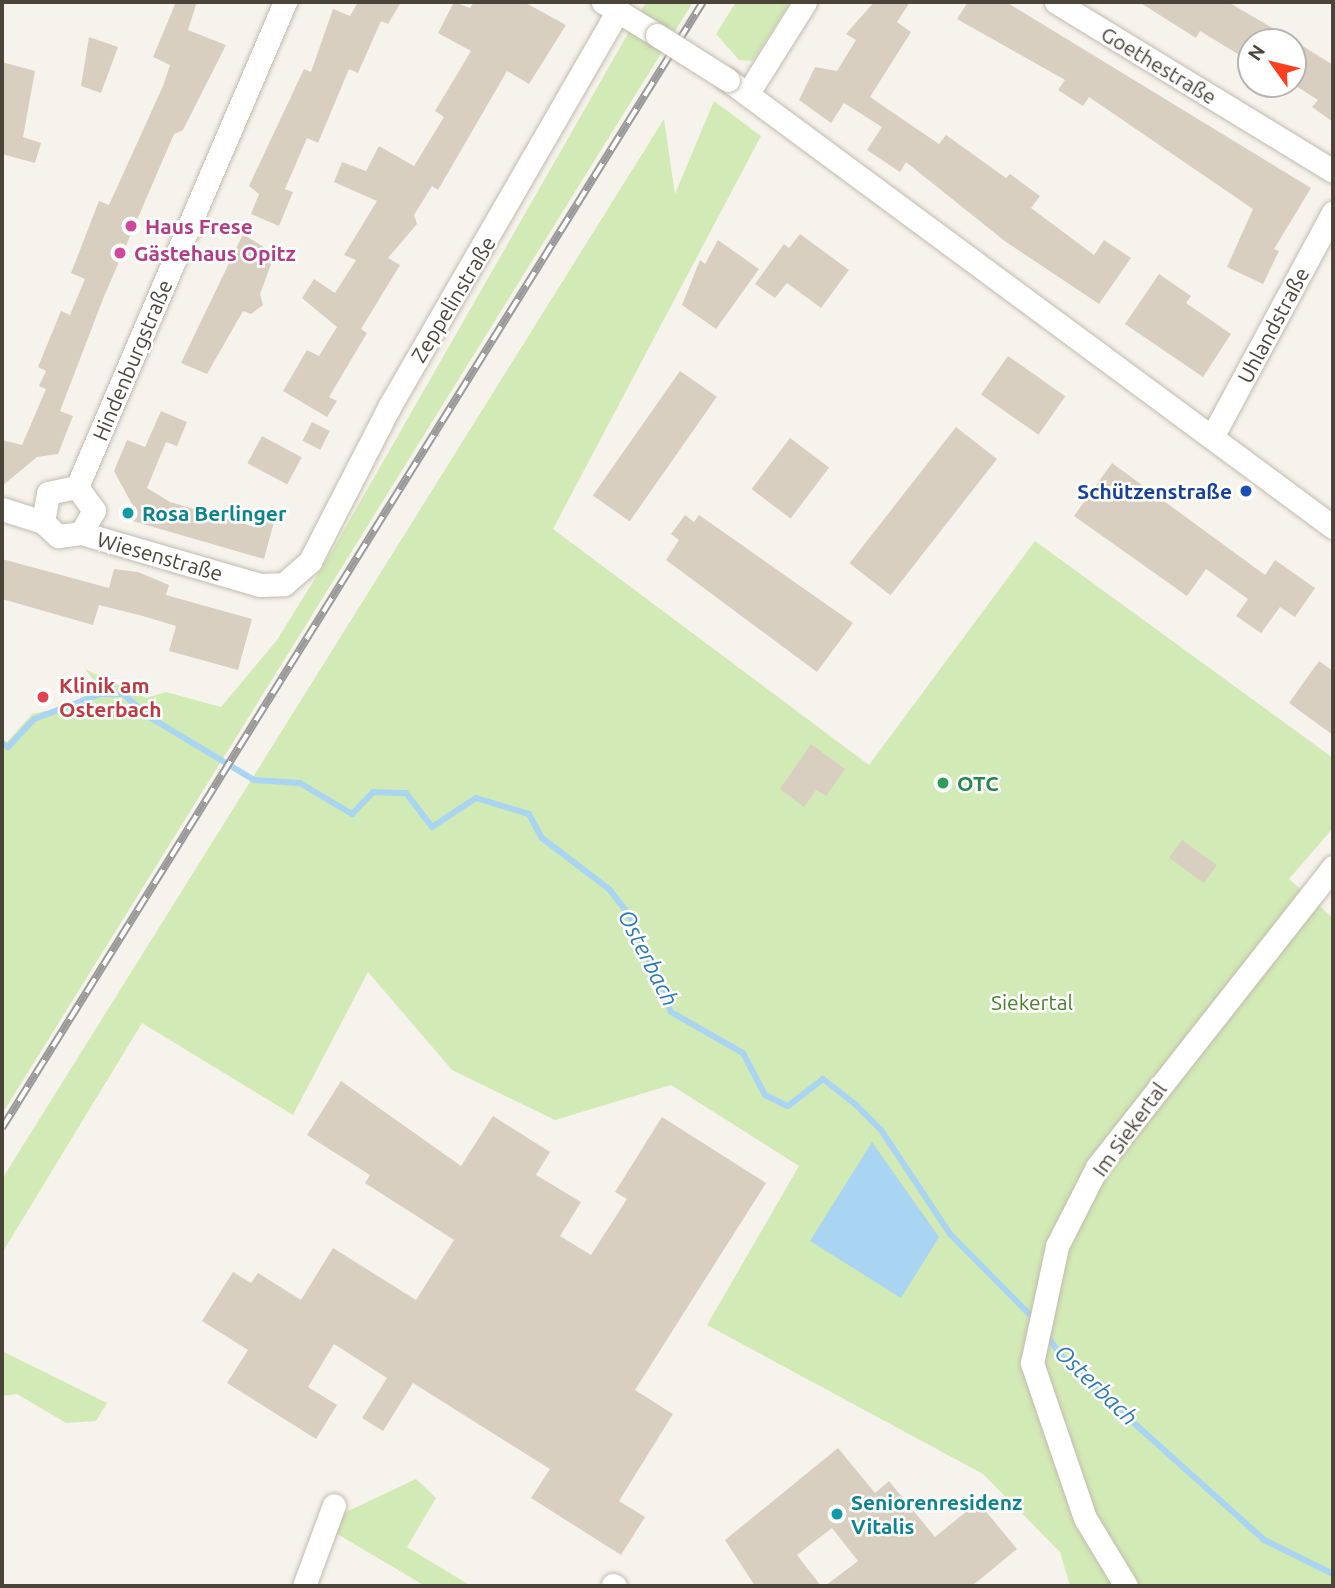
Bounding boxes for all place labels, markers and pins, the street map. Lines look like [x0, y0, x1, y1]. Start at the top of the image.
place label: Haus Frese [145, 213, 253, 239]
marker: Haus Frese [123, 218, 139, 234]
place label: Gästehaus Opitz [134, 240, 296, 266]
marker: Gästehaus Opitz [112, 245, 128, 261]
place label: Schützenstraße [1077, 478, 1232, 504]
marker: Schützenstraße [1238, 483, 1254, 499]
place label: Rosa Berlinger [142, 500, 287, 526]
marker: Rosa Berlinger [120, 505, 136, 521]
place label: Klinik am Osterbach [59, 672, 161, 722]
marker: Klinik am Osterbach [33, 687, 53, 707]
place label: OTC [957, 770, 999, 796]
marker: OTC [935, 775, 951, 791]
place label: Seniorenresidenz Vitalis [851, 1489, 1022, 1539]
marker: Seniorenresidenz Vitalis [829, 1506, 845, 1522]

